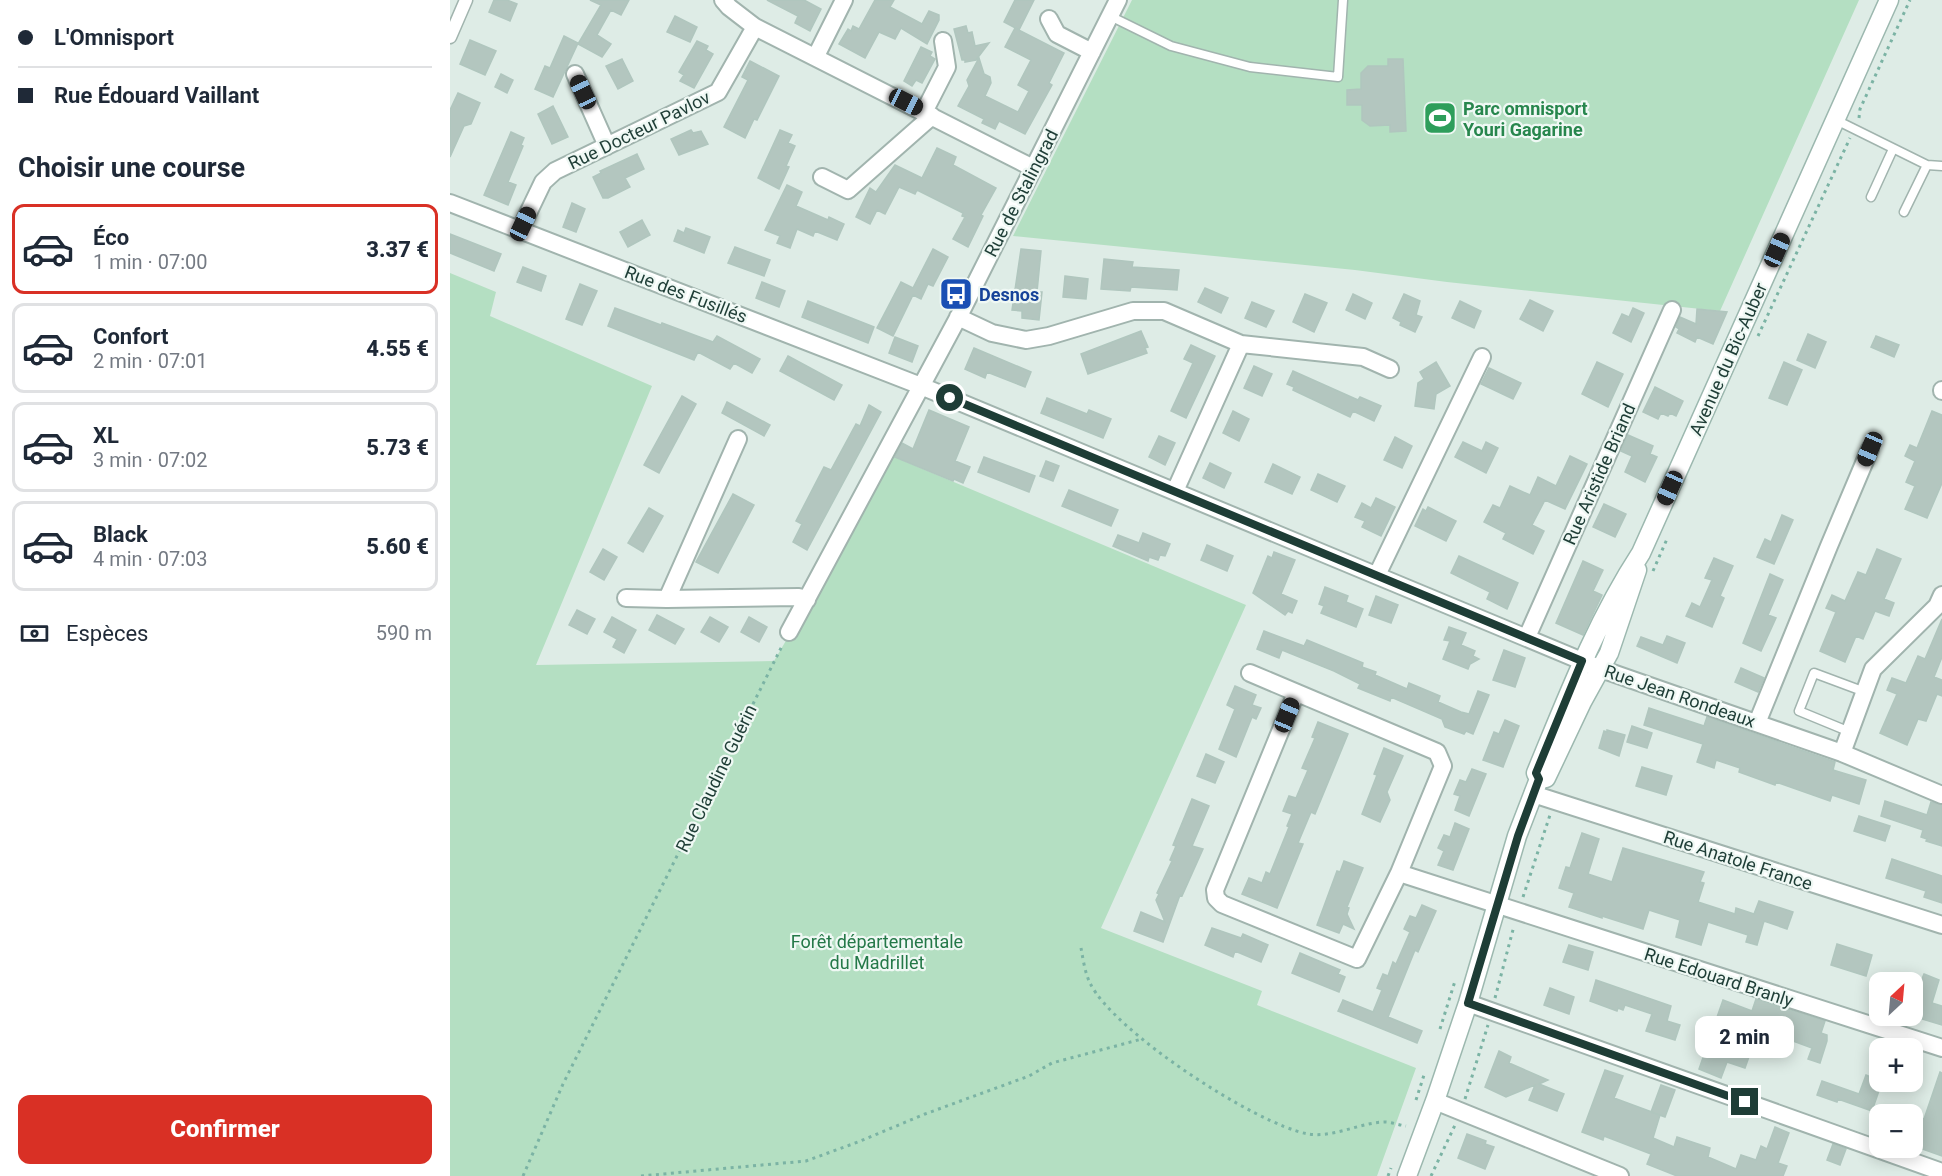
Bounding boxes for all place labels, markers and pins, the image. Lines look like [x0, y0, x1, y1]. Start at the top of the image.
place label: Parc omnisport Youri Gagarine [1463, 98, 1588, 140]
sports icon: Parc omnisport Youri Gagarine [1422, 100, 1458, 136]
bus stop icon: Desnos [938, 276, 974, 312]
place label: Desnos [979, 284, 1039, 305]

